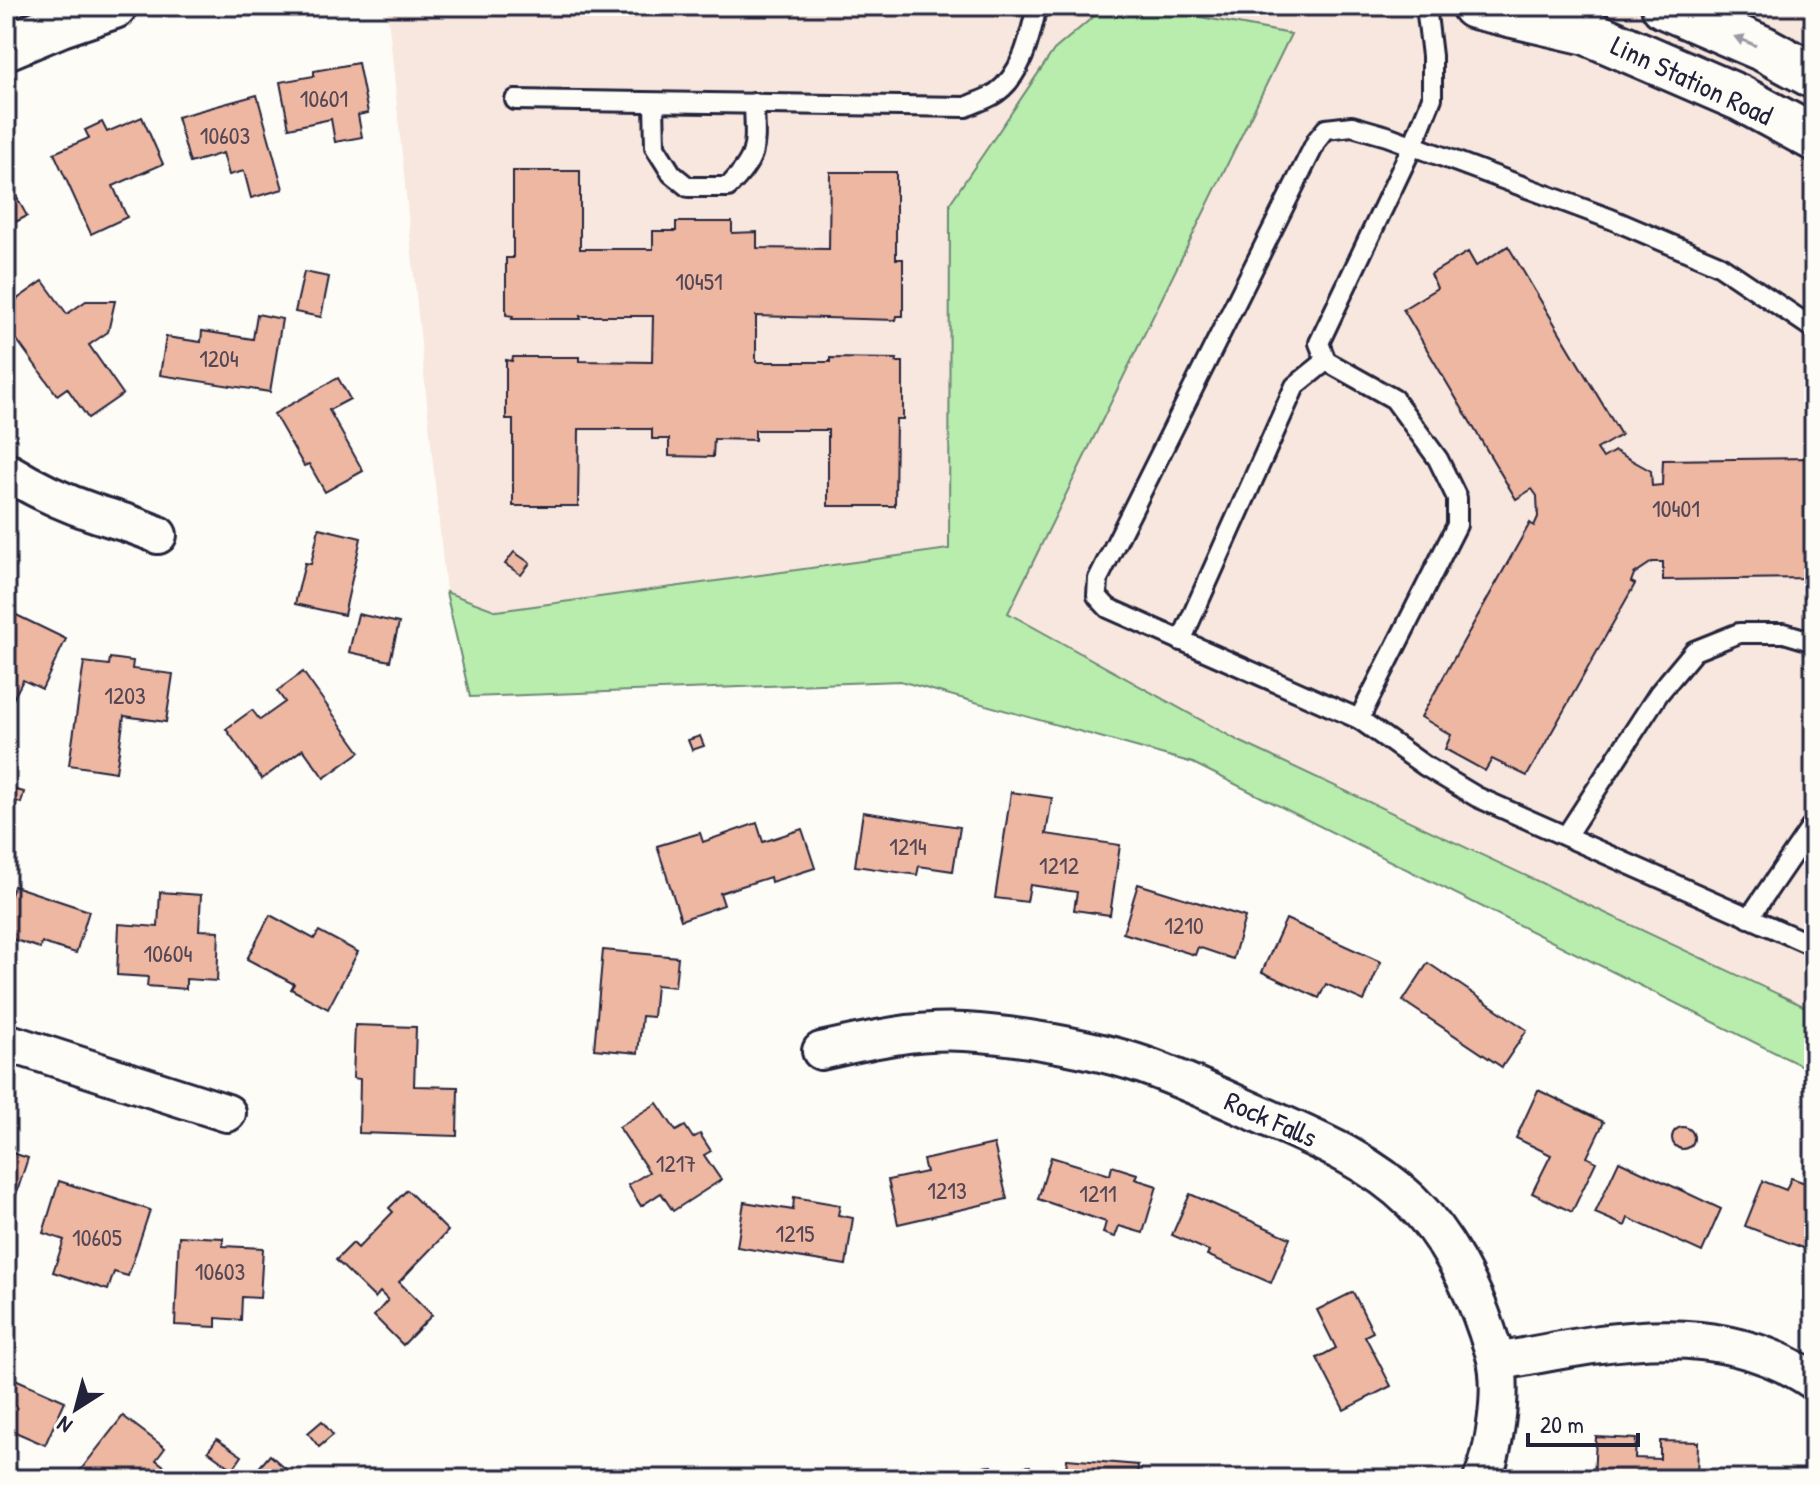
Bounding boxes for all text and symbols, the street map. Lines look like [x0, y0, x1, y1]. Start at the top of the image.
street label: Linn Station Road [1605, 26, 1779, 134]
one-way arrow [1733, 34, 1757, 47]
house number: 10601 [300, 82, 348, 114]
house number: 10603 [200, 119, 250, 151]
house number: 10451 [675, 265, 723, 297]
house number: 1204 [199, 342, 239, 374]
house number: 10401 [1652, 492, 1700, 524]
house number: 1203 [104, 679, 146, 711]
house number: 1214 [889, 830, 927, 862]
house number: 1212 [1039, 849, 1079, 881]
house number: 1210 [1164, 909, 1204, 941]
house number: 10604 [144, 937, 192, 969]
street label: Rock Falls [1219, 1082, 1323, 1156]
house number: 1217 [656, 1147, 696, 1179]
house number: 1213 [927, 1174, 967, 1206]
house number: 1211 [1079, 1177, 1117, 1209]
house number: 1215 [776, 1217, 814, 1249]
house number: 10605 [72, 1221, 122, 1253]
house number: 10603 [195, 1255, 245, 1287]
north arrow [36, 1369, 116, 1449]
scale bar [1528, 1397, 1638, 1447]
text: 20 m [1540, 1408, 1584, 1440]
text: N [50, 1409, 78, 1441]

